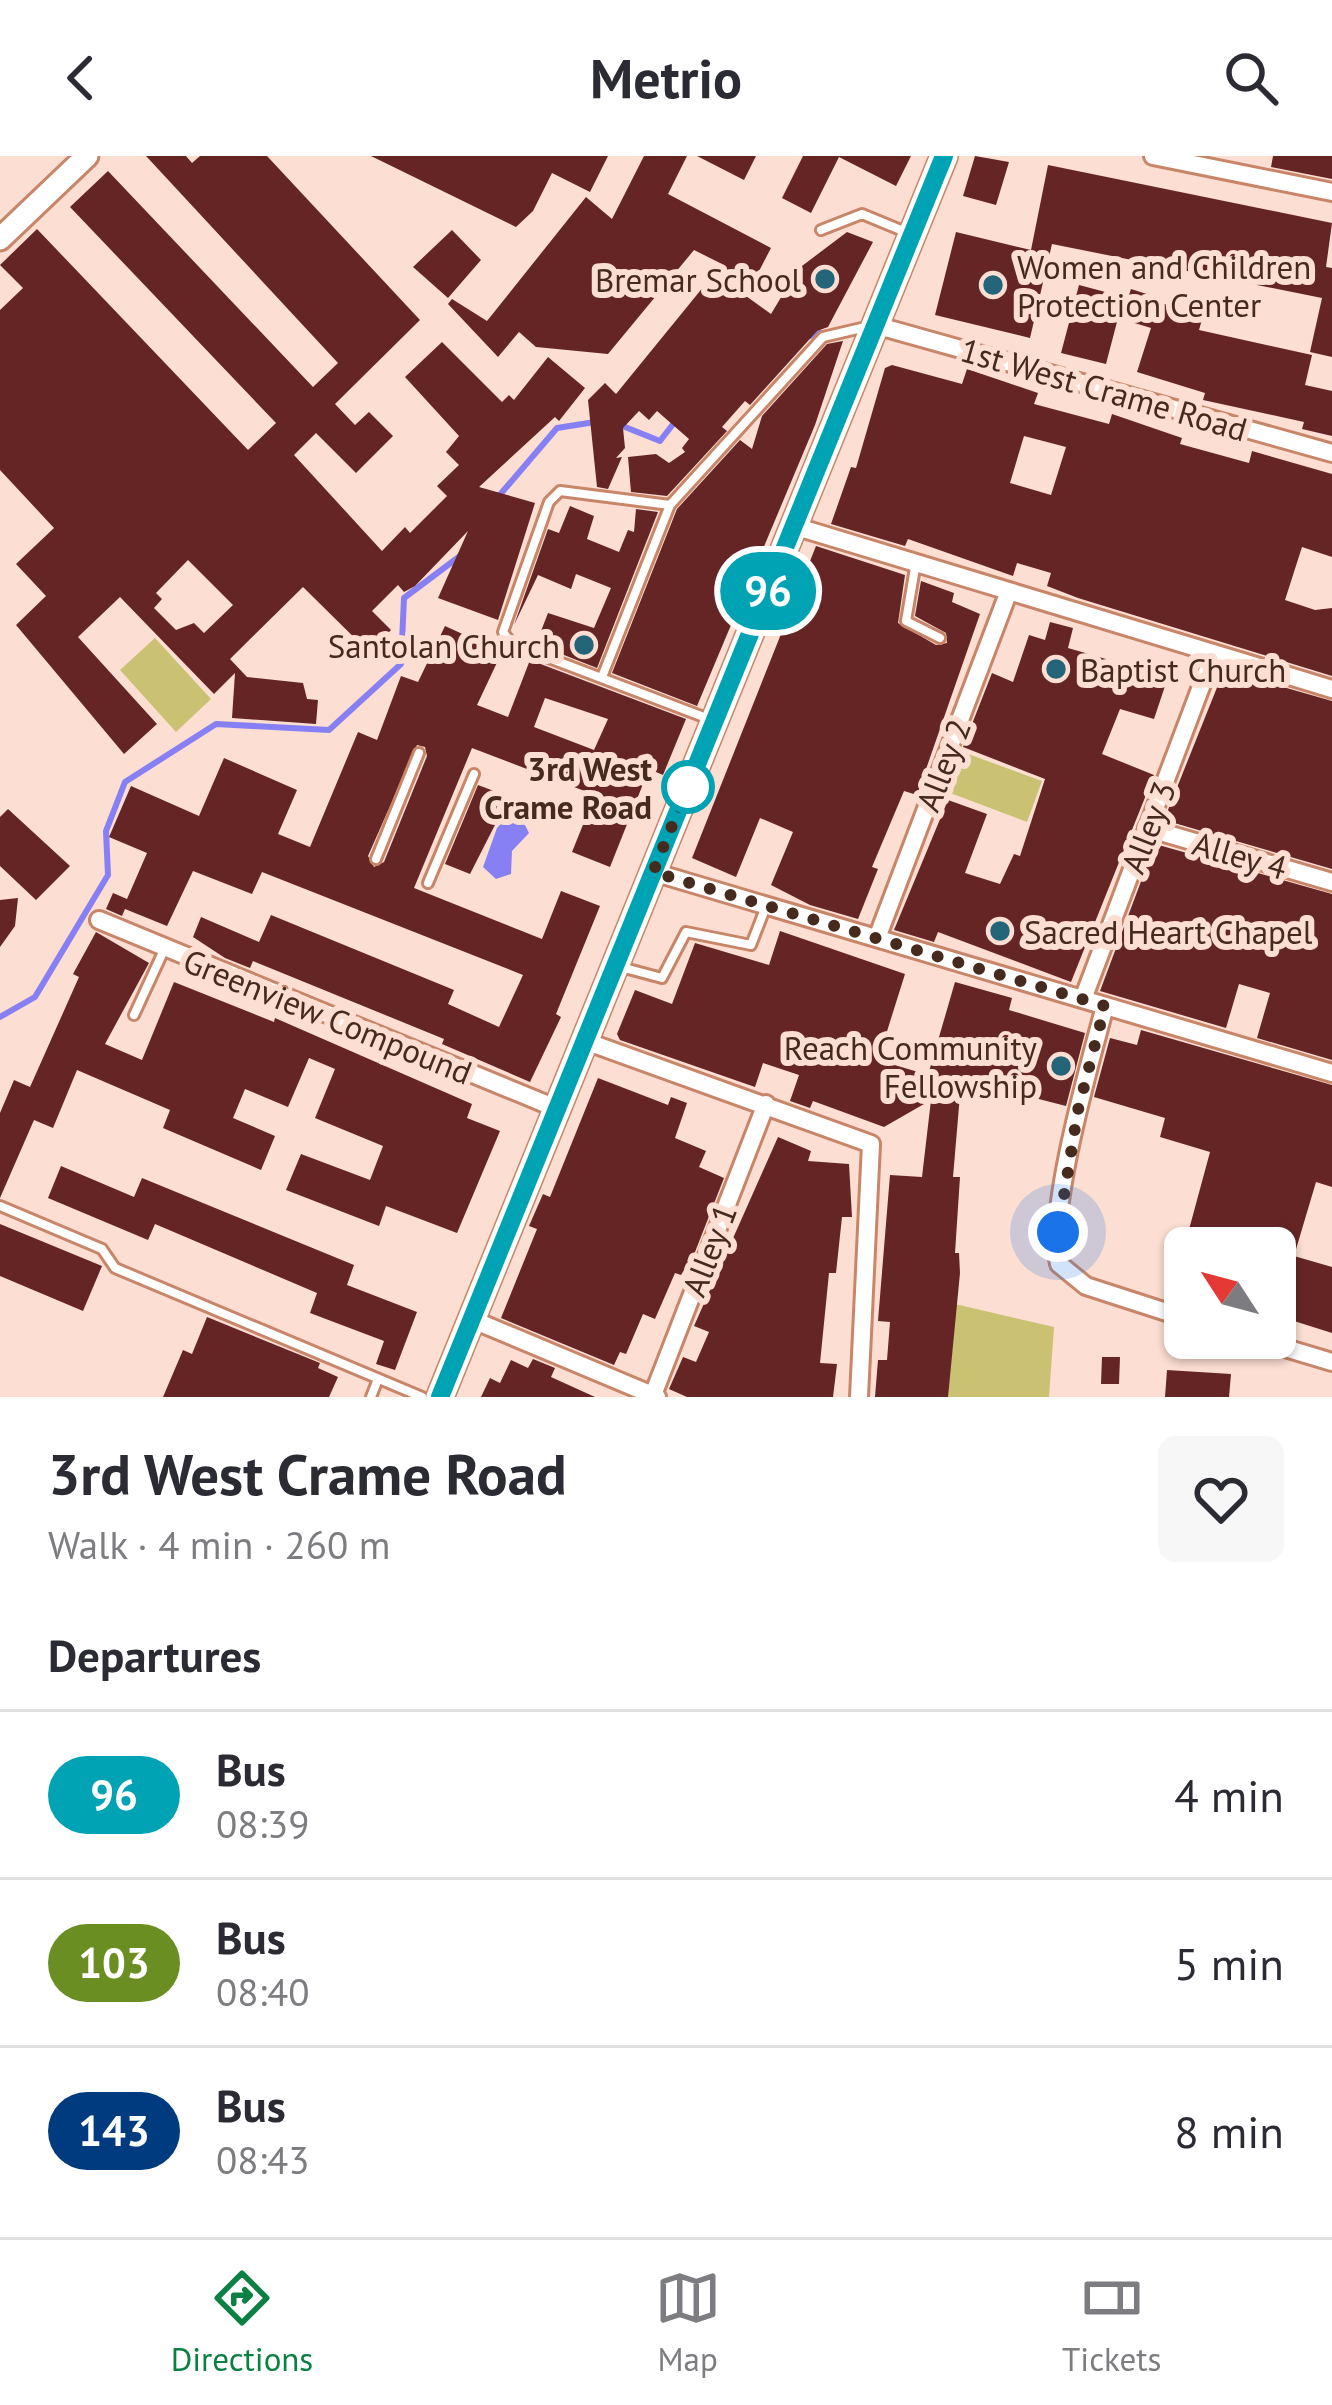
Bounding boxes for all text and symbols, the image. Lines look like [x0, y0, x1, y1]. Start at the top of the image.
text: Metrio [590, 43, 742, 113]
icon: back [48, 45, 114, 111]
icon: search [1218, 45, 1284, 111]
place label: Women and Children Protection Center [1017, 245, 1311, 326]
place label: Bremar School [595, 258, 801, 301]
marker: Bremar School [812, 266, 838, 292]
marker: Women and Children Protection Center [980, 272, 1006, 298]
street label: 1st West Crame Road [956, 328, 1252, 450]
line badge: 96 [714, 552, 822, 630]
text: 96 [744, 563, 792, 618]
place label: Santolan Church [328, 624, 560, 667]
marker: Santolan Church [571, 632, 597, 658]
place label: Baptist Church [1080, 648, 1286, 691]
marker: Baptist Church [1043, 656, 1069, 682]
street label: Alley 2 [906, 713, 980, 817]
place label: 3rd West Crame Road [484, 747, 652, 828]
marker: 3rd West Crame Road [663, 762, 713, 812]
street label: Alley 3 [1111, 775, 1185, 879]
street label: Alley 4 [1188, 821, 1292, 889]
place label: Sacred Heart Chapel [1024, 910, 1313, 953]
marker: Sacred Heart Chapel [987, 918, 1013, 944]
street label: Greenview Compound [177, 938, 479, 1094]
place label: Reach Community Fellowship [784, 1026, 1038, 1107]
marker: Reach Community Fellowship [1048, 1053, 1074, 1079]
street label: Alley 1 [672, 1198, 746, 1302]
your location [1028, 1202, 1088, 1262]
north arrow [1164, 1227, 1296, 1359]
map controls [1164, 1227, 1296, 1359]
button: heart [1158, 1436, 1284, 1562]
text: 3rd West Crame Road [48, 1437, 567, 1511]
text: Walk · 4 min · 260 m [48, 1519, 390, 1570]
text: Departures [48, 1626, 261, 1684]
text: Bus [216, 1740, 286, 1798]
text: 4 min [1174, 1766, 1284, 1824]
text: 96 [90, 1767, 138, 1822]
text: 08:39 [216, 1798, 310, 1849]
text: Bus [216, 1908, 286, 1966]
text: 5 min [1174, 1934, 1284, 1992]
text: 103 [78, 1935, 150, 1990]
text: 08:40 [216, 1966, 310, 2017]
text: Bus [216, 2076, 286, 2134]
text: 8 min [1174, 2102, 1284, 2160]
text: 143 [78, 2103, 150, 2158]
text: 08:43 [216, 2134, 310, 2185]
tab: Directions [171, 2265, 313, 2380]
tab: Map [655, 2265, 721, 2380]
tab: Tickets [1062, 2265, 1161, 2380]

